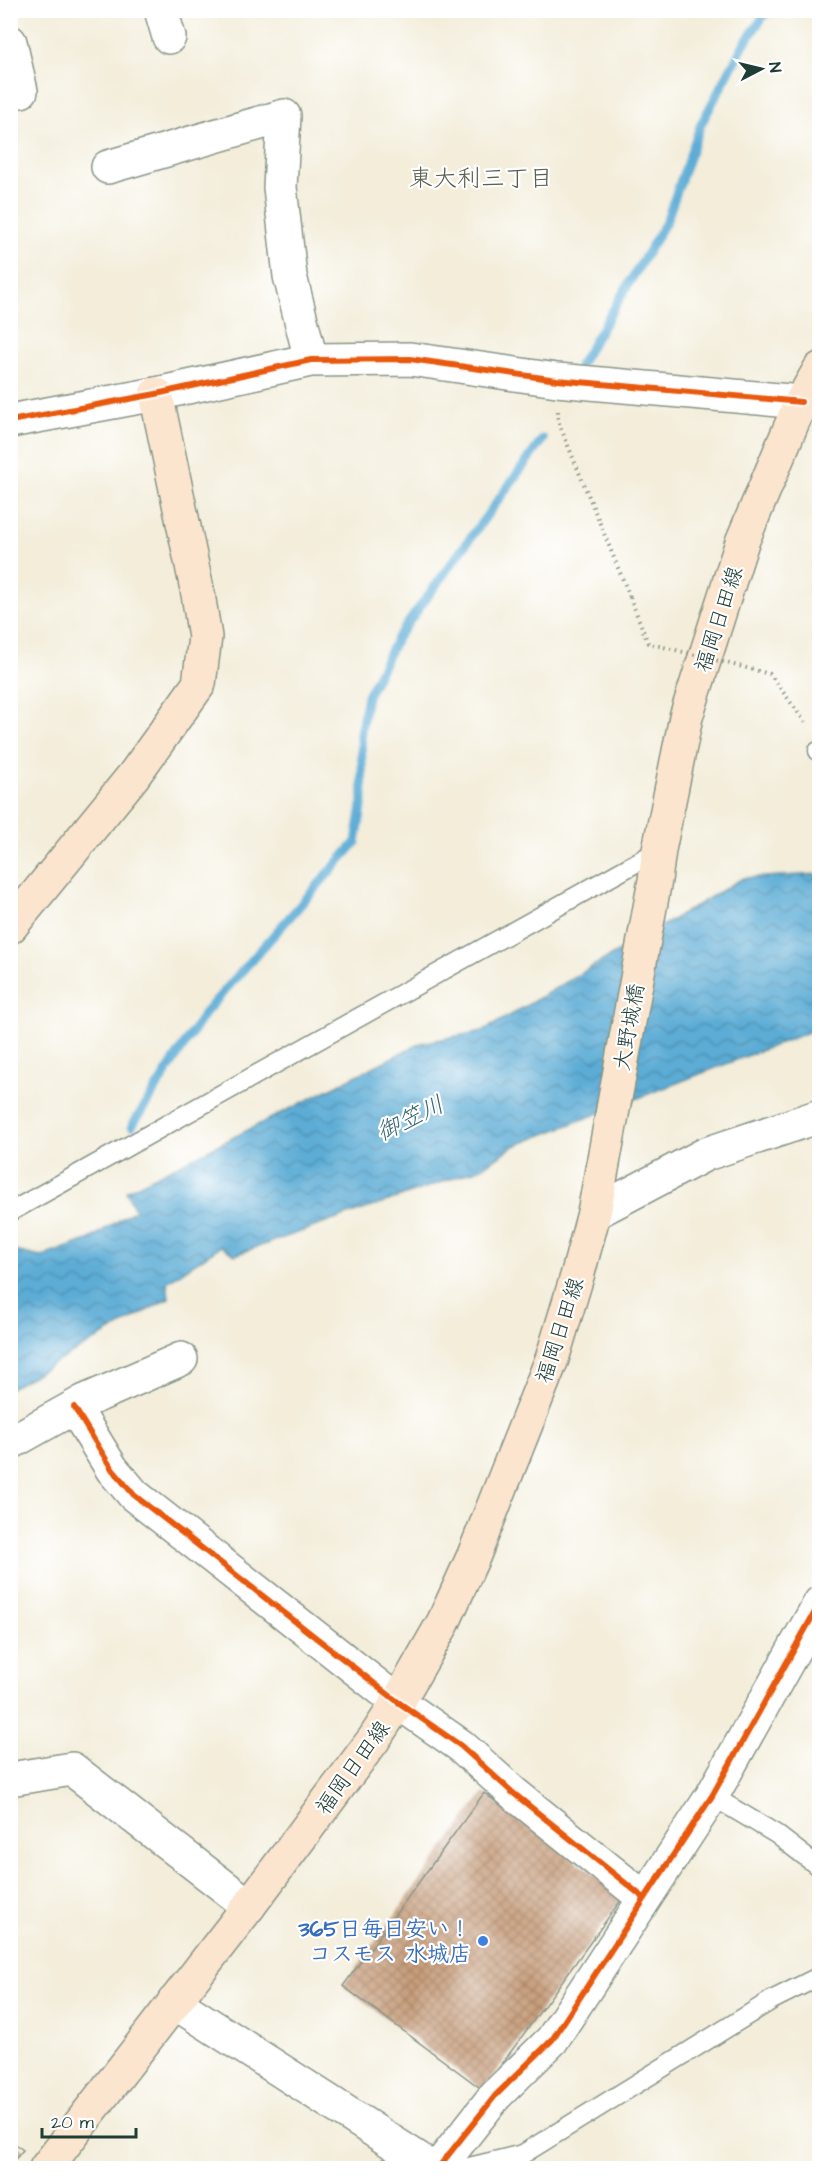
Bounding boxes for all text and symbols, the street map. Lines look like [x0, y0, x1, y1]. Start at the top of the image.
north arrow [731, 39, 791, 99]
text: N [763, 61, 786, 74]
district label: 東大利三丁目 [409, 162, 553, 196]
street label: 福岡日田線 [688, 562, 751, 677]
street label: 大野城橋 [607, 981, 652, 1073]
water label: 御笠川 [371, 1088, 450, 1150]
street label: 福岡日田線 [529, 1273, 592, 1388]
street label: 福岡日田線 [308, 1714, 398, 1821]
place label: 365日毎日安い！ コスモス 水城店 [297, 1914, 471, 1970]
marker: 365日毎日安い！ コスモス 水城店 [476, 1934, 490, 1948]
scale bar [42, 2101, 136, 2139]
text: 20 m [51, 2110, 94, 2135]

